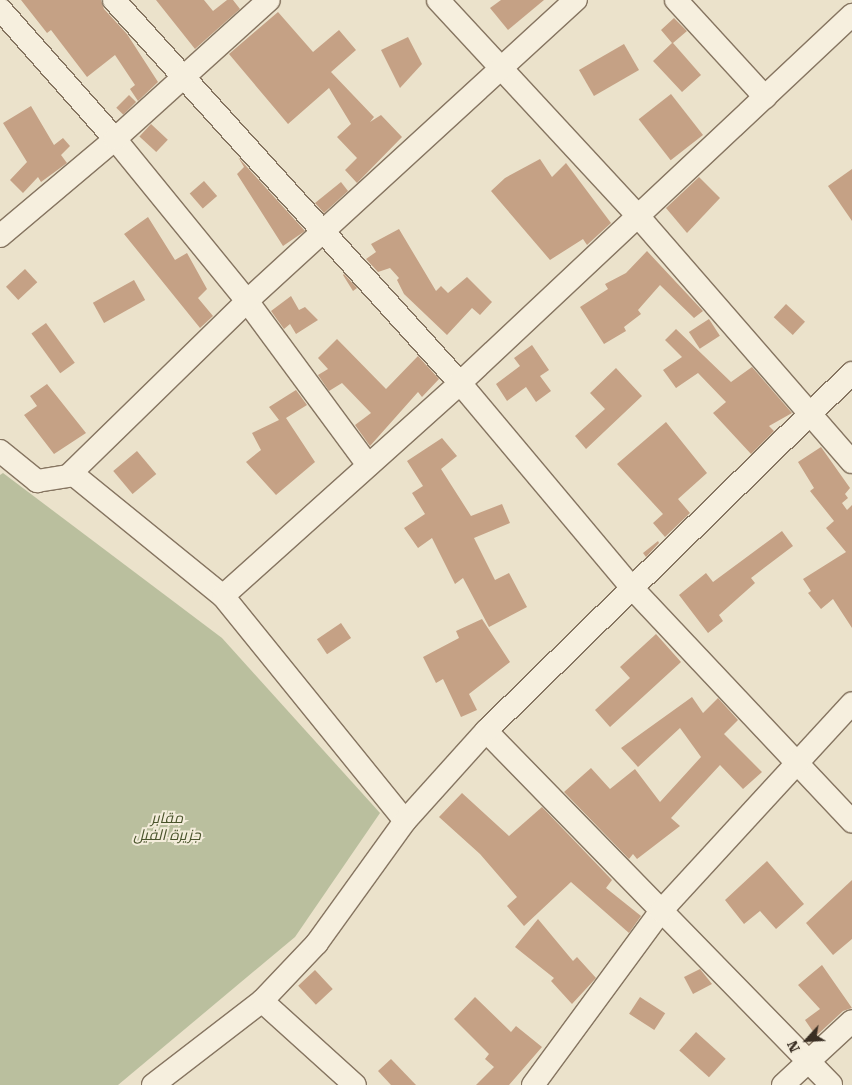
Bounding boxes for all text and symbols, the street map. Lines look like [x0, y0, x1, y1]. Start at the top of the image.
park label: مقابر جزيرة الفيل [133, 809, 201, 844]
north arrow [782, 1015, 832, 1065]
text: N [784, 1038, 803, 1055]

